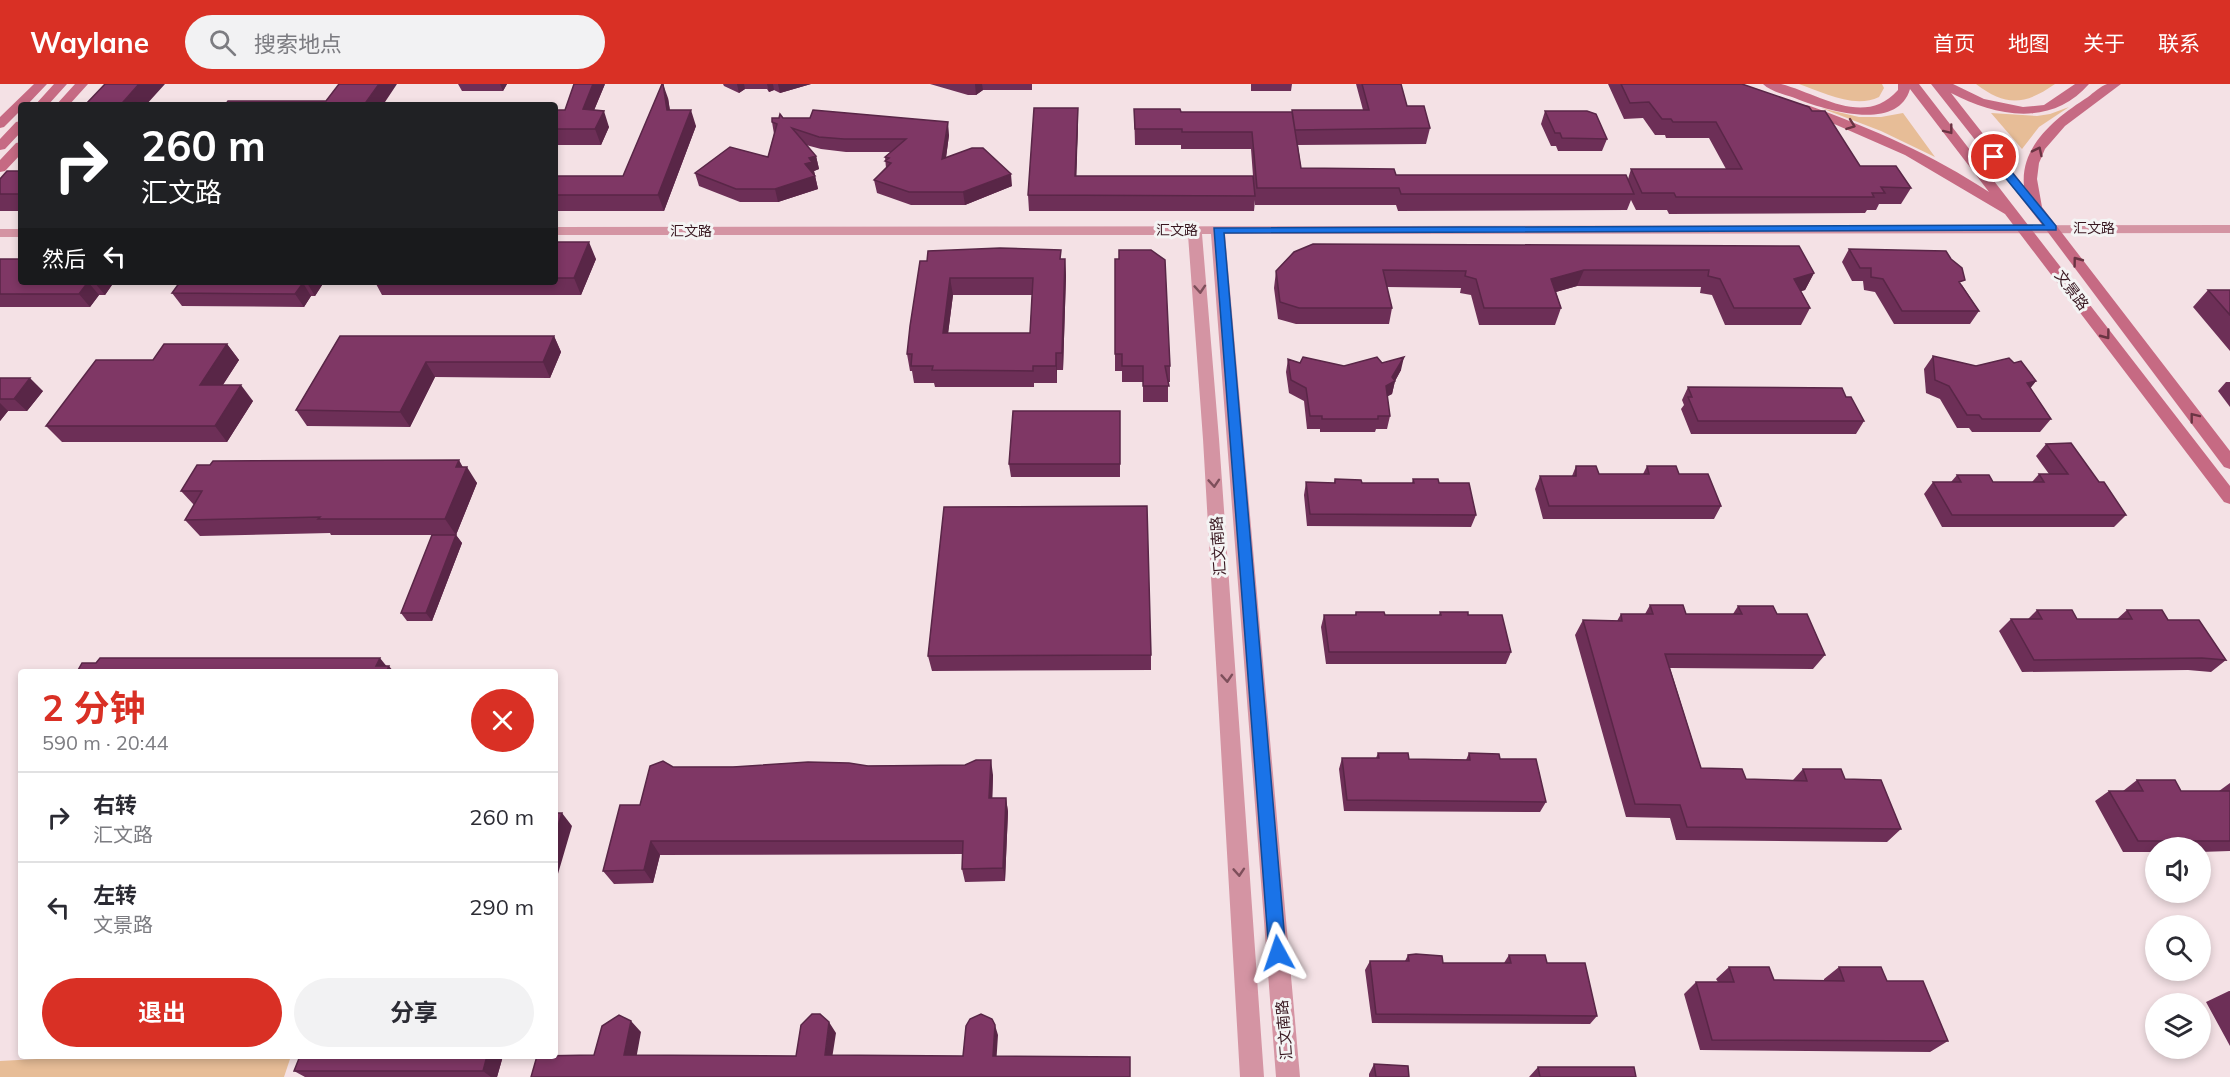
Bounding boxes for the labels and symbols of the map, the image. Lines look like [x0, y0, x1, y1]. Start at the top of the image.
one-way arrow [1845, 118, 1856, 130]
one-way arrow [1942, 123, 1953, 134]
pin [1968, 131, 2019, 182]
one-way arrow [2031, 146, 2043, 157]
street label: 汇文路 [2073, 219, 2115, 237]
street label: 汇文路 [1156, 221, 1198, 239]
street label: 汇文路 [670, 222, 712, 240]
one-way arrow [2073, 256, 2084, 267]
street label: 文景路 [2051, 266, 2093, 314]
one-way arrow [1193, 284, 1206, 293]
one-way arrow [2099, 328, 2110, 339]
one-way arrow [2191, 412, 2202, 423]
one-way arrow [1207, 479, 1220, 488]
street label: 汇文南路 [1206, 515, 1230, 577]
one-way arrow [1220, 673, 1233, 682]
one-way arrow [1232, 868, 1245, 877]
position arrow [1246, 921, 1310, 985]
street label: 汇文南路 [1272, 999, 1296, 1061]

